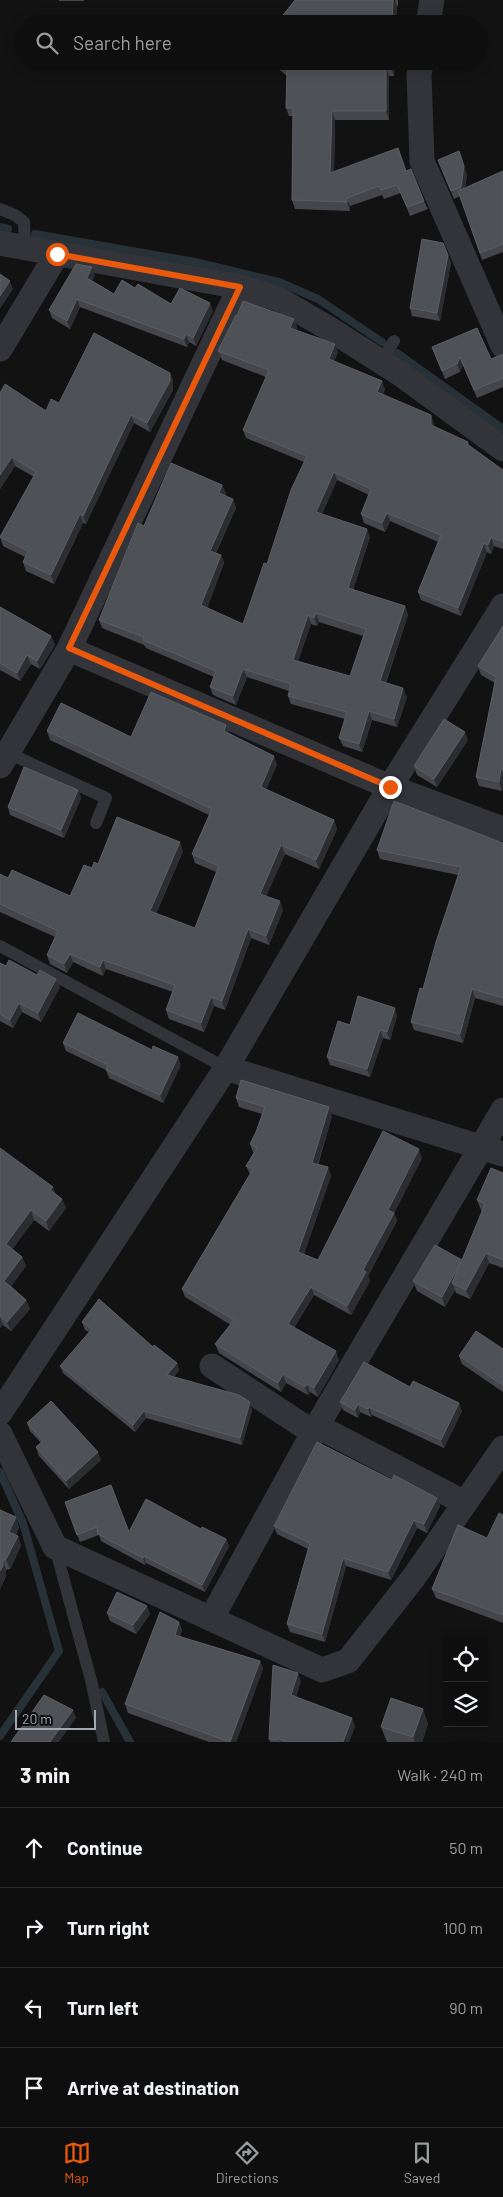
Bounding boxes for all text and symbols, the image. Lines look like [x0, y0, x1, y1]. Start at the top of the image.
search box [15, 15, 488, 70]
icon: search [33, 29, 61, 57]
text: Search here [73, 31, 172, 54]
route start [46, 243, 69, 266]
route end [379, 776, 402, 799]
map controls [443, 1637, 488, 1727]
button: locate [443, 1637, 488, 1682]
button: layers [443, 1682, 488, 1727]
scale bar [15, 1707, 96, 1730]
text: 20 m [22, 1710, 52, 1727]
text: 3 min [20, 1762, 70, 1787]
text: Walk · 240 m [397, 1765, 483, 1784]
icon: ahead [20, 1834, 48, 1862]
text: Continue [67, 1836, 143, 1859]
text: 50 m [449, 1838, 483, 1857]
icon: right [20, 1914, 48, 1942]
text: Turn right [67, 1916, 149, 1939]
text: 100 m [443, 1918, 483, 1937]
icon: left [20, 1994, 48, 2022]
text: Turn left [67, 1996, 138, 2019]
text: 90 m [449, 1998, 483, 2017]
icon: arrive [20, 2074, 48, 2102]
text: Arrive at destination [67, 2076, 239, 2099]
tab: Map [63, 2139, 91, 2186]
tab: Directions [216, 2139, 278, 2186]
tab: Saved [404, 2139, 440, 2186]

